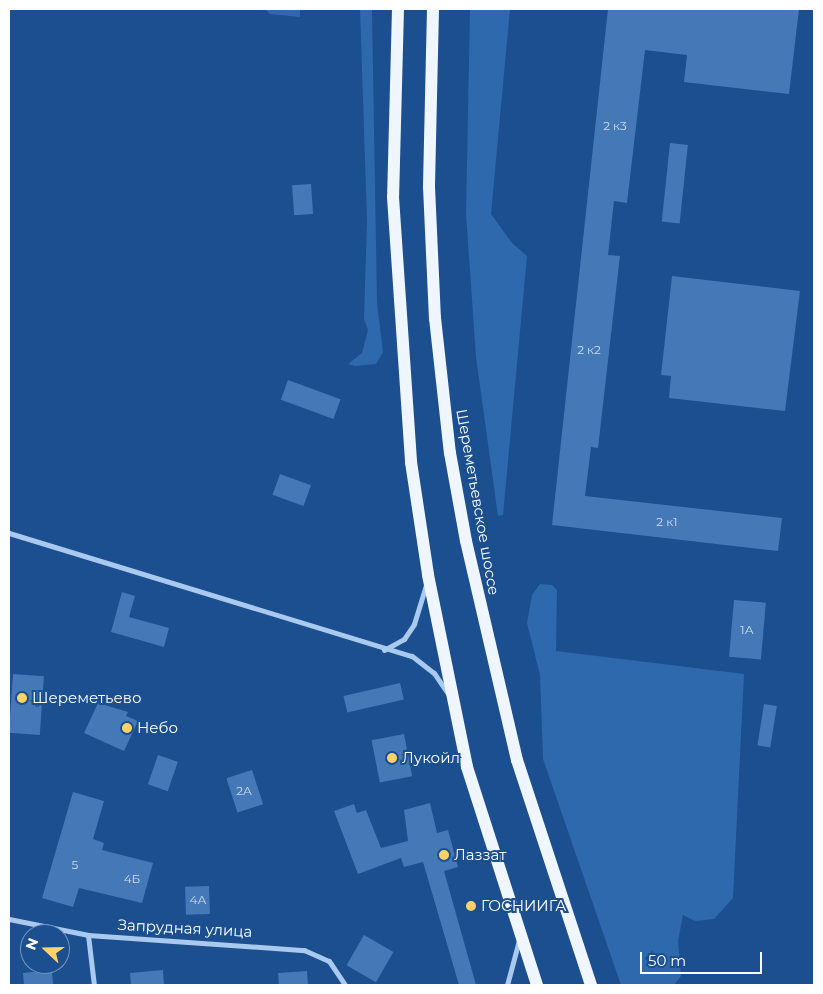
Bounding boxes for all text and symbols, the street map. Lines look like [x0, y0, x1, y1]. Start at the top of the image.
house number: 2 к3 [603, 119, 627, 133]
house number: 2 к2 [577, 343, 601, 357]
street label: Шереметьевское шоссе [453, 407, 503, 597]
house number: 2 к1 [656, 515, 678, 529]
house number: 1А [740, 623, 754, 637]
place label: Шереметьево [32, 689, 141, 707]
marker: Шереметьево [16, 692, 28, 704]
place label: Небо [137, 719, 178, 737]
marker: Небо [121, 722, 133, 734]
place label: Лукойл [402, 749, 460, 767]
marker: Лукойл [386, 752, 398, 764]
house number: 2А [236, 784, 252, 798]
place label: Лаззат [454, 846, 506, 864]
marker: Лаззат [438, 849, 450, 861]
house number: 5 [72, 858, 78, 872]
house number: 4Б [124, 872, 140, 886]
house number: 4А [190, 893, 206, 907]
place label: ГОСНИИГА [481, 897, 566, 915]
marker: ГОСНИИГА [465, 900, 477, 912]
street label: Запрудная улица [117, 915, 253, 941]
north arrow [20, 924, 70, 974]
text: N [22, 935, 42, 952]
scale bar [643, 942, 766, 974]
text: 50 m [648, 951, 686, 970]

